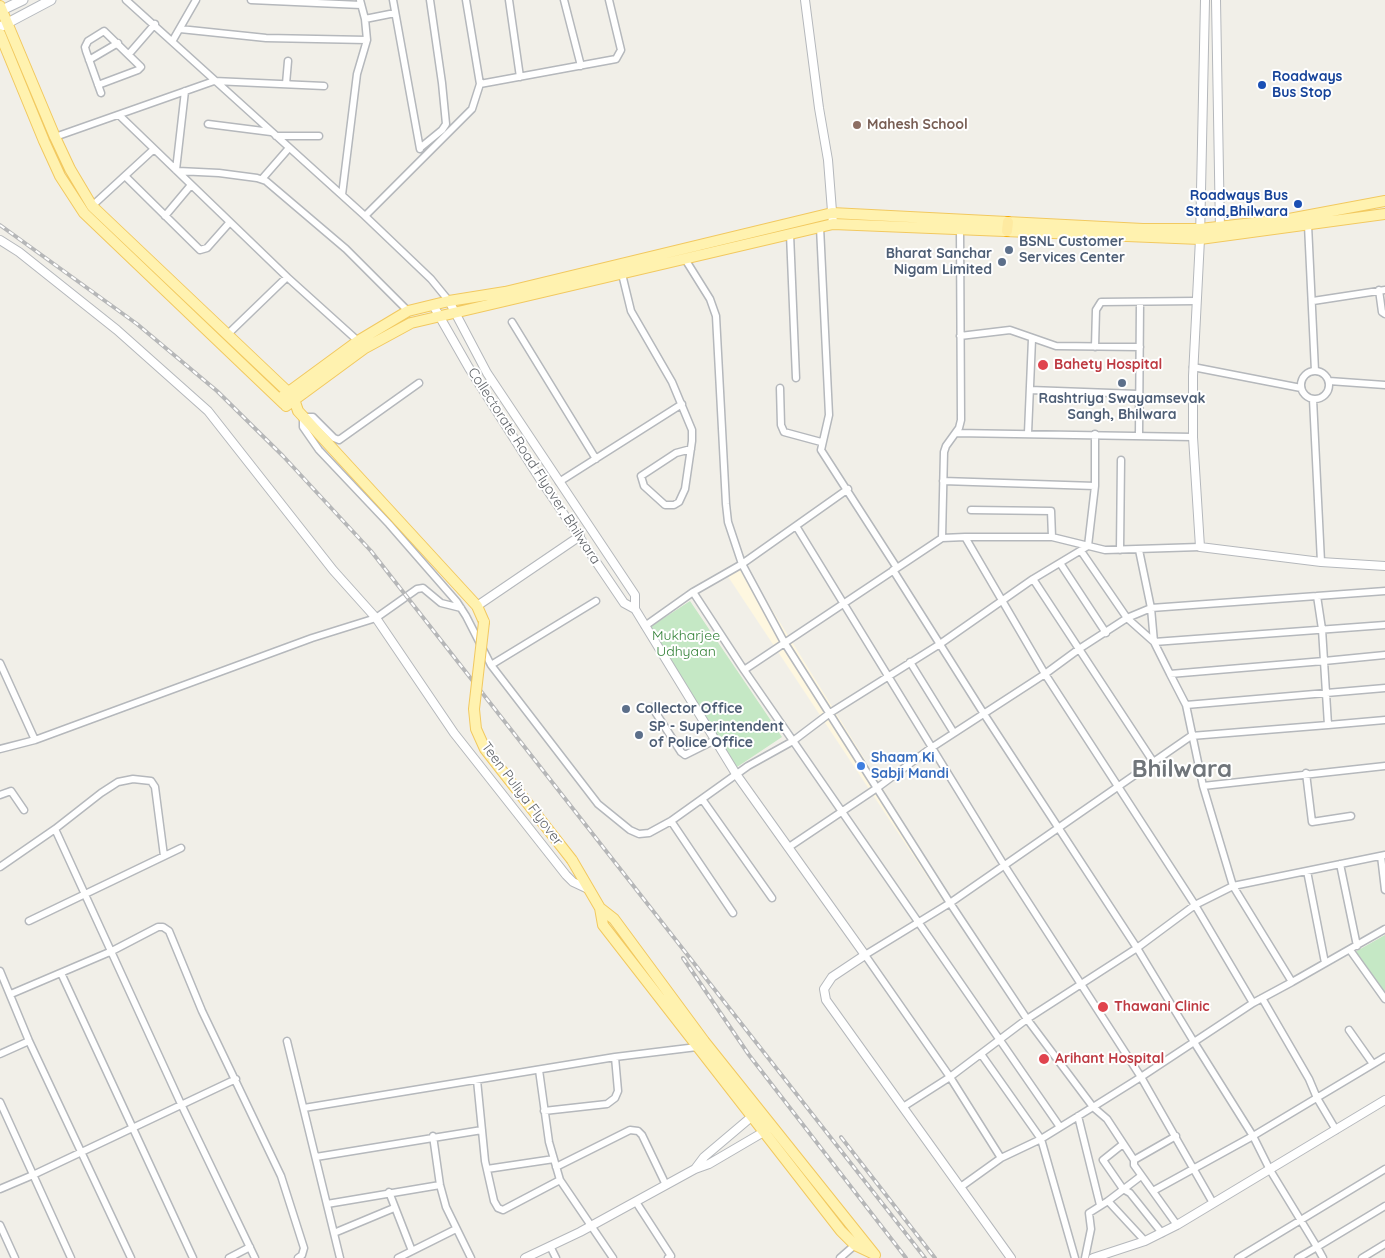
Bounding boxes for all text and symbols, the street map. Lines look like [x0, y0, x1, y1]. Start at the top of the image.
place label: Roadways Bus Stop [1272, 69, 1342, 102]
marker: Roadways Bus Stop [1256, 79, 1268, 91]
place label: Mahesh School [867, 117, 968, 133]
marker: Mahesh School [851, 119, 863, 131]
place label: Roadways Bus Stand,Bhilwara [1186, 188, 1288, 220]
marker: Roadways Bus Stand,Bhilwara [1292, 198, 1304, 210]
place label: BSNL Customer Services Center [1019, 234, 1125, 266]
marker: BSNL Customer Services Center [1003, 244, 1015, 256]
place label: Bharat Sanchar Nigam Limited [886, 246, 992, 278]
marker: Bharat Sanchar Nigam Limited [996, 256, 1008, 268]
place label: Bahety Hospital [1054, 357, 1162, 373]
marker: Bahety Hospital [1036, 358, 1050, 372]
street label: Collectorate Road Flyover, Bhilwara [464, 365, 604, 567]
marker: Rashtriya Swayamsevak Sangh, Bhilwara [1116, 377, 1128, 389]
place label: Rashtriya Swayamsevak Sangh, Bhilwara [1039, 391, 1205, 424]
park label: Mukharjee Udhyaan [652, 628, 720, 660]
place label: Collector Office [636, 701, 743, 717]
marker: Collector Office [620, 703, 632, 715]
place label: SP - Superintendent of Police Office [649, 719, 784, 752]
marker: SP - Superintendent of Police Office [633, 729, 645, 741]
street label: Teen Puliya Flyover [478, 739, 566, 849]
place label: Shaam Ki Sabji Mandi [871, 750, 949, 782]
district label: Bhilwara [1132, 756, 1232, 784]
marker: Shaam Ki Sabji Mandi [855, 760, 867, 772]
place label: Thawani Clinic [1114, 999, 1210, 1015]
marker: Thawani Clinic [1096, 1000, 1110, 1014]
place label: Arihant Hospital [1055, 1051, 1164, 1067]
marker: Arihant Hospital [1037, 1052, 1051, 1066]

